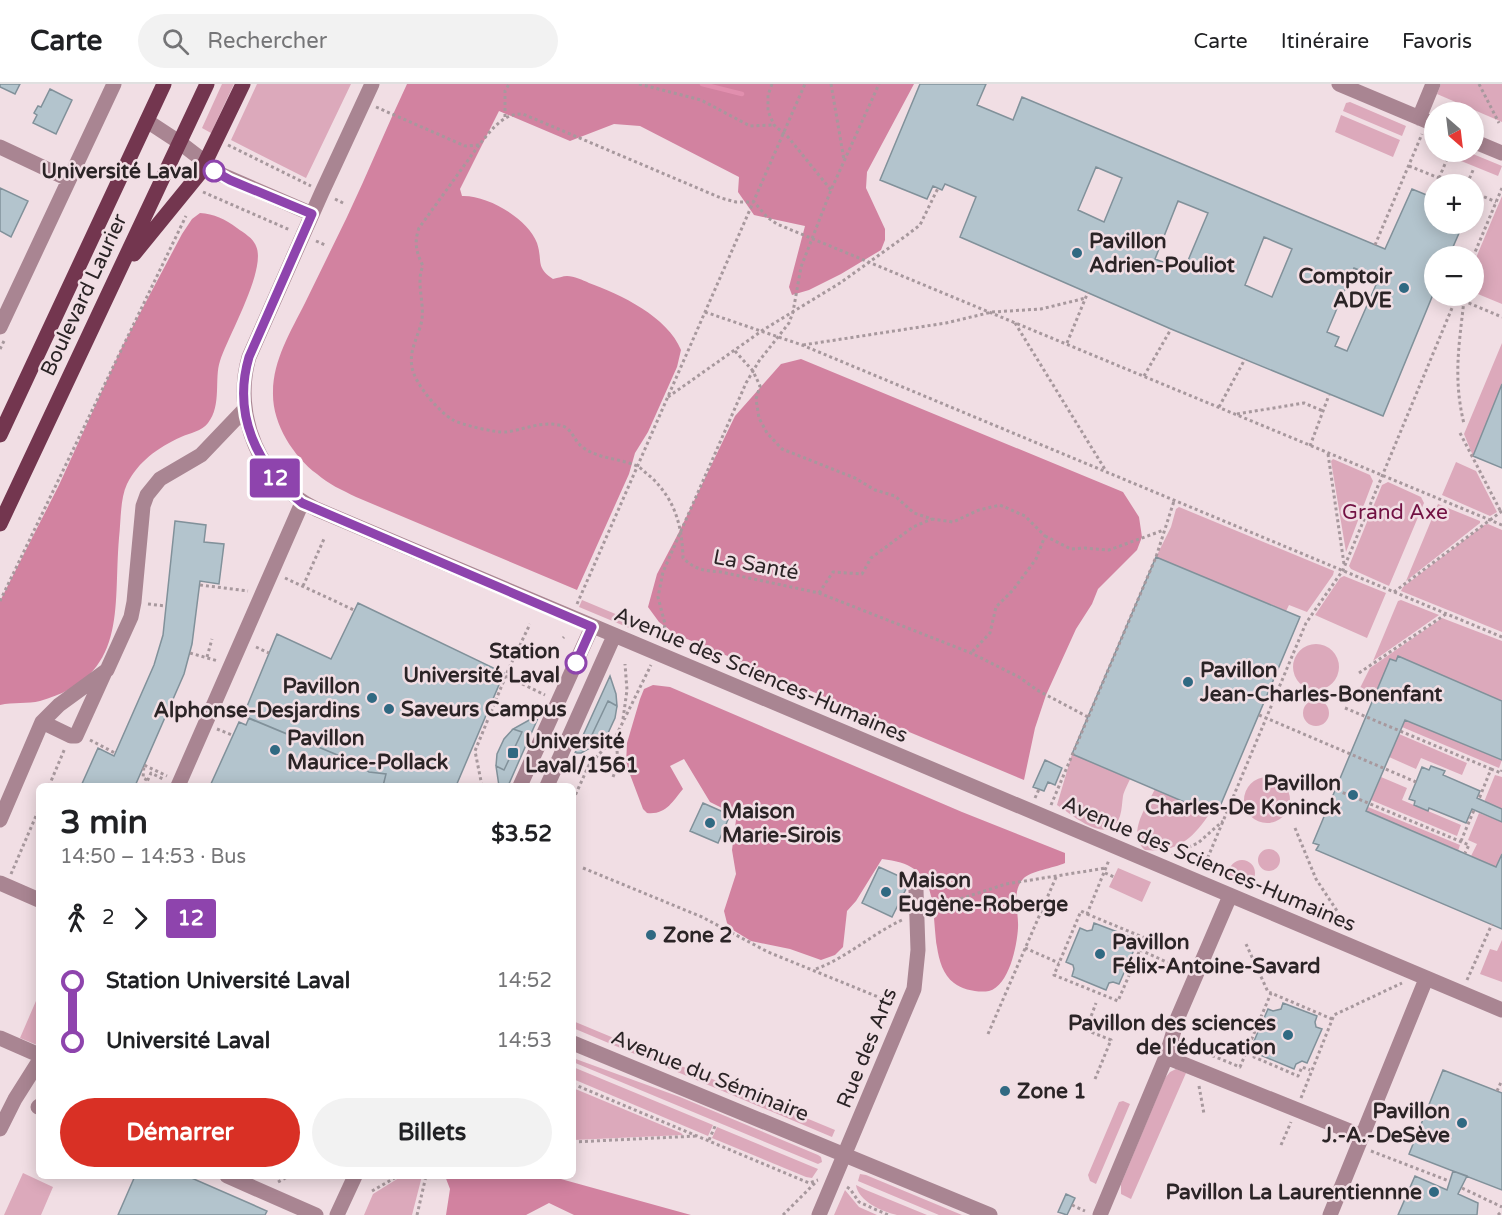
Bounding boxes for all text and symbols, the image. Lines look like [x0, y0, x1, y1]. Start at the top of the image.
search box [138, 14, 558, 68]
text: Carte [30, 24, 102, 58]
icon: search [159, 25, 192, 58]
text: Rechercher [207, 28, 327, 54]
text: Carte [1194, 29, 1248, 54]
text: Itinéraire [1281, 29, 1369, 54]
text: Favoris [1402, 29, 1472, 54]
north arrow [1424, 102, 1484, 162]
map controls [1424, 102, 1484, 306]
place label: Université Laval [41, 159, 198, 184]
marker: Université Laval [203, 160, 225, 182]
button: + [1424, 174, 1484, 234]
street label: Boulevard Laurier [35, 210, 133, 380]
place label: Pavillon Adrien-Pouliot [1089, 229, 1235, 278]
marker: Pavillon Adrien-Pouliot [1070, 246, 1084, 260]
button: − [1424, 246, 1484, 306]
place label: Comptoir ADVE [1299, 264, 1393, 313]
marker: Comptoir ADVE [1397, 281, 1411, 295]
line badge: 12 [248, 458, 302, 498]
text: 12 [262, 466, 288, 491]
park label: Grand Axe [1342, 500, 1448, 525]
street label: La Santé [711, 544, 801, 586]
street label: Avenue des Sciences-Humaines [610, 602, 912, 748]
place label: Station Université Laval [403, 639, 560, 688]
marker: Station Université Laval [565, 652, 587, 674]
place label: Pavillon Jean-Charles-Bonenfant [1199, 658, 1442, 707]
place label: Pavillon Alphonse-Desjardins [154, 674, 360, 723]
marker: Pavillon Jean-Charles-Bonenfant [1181, 675, 1195, 689]
marker: Pavillon Alphonse-Desjardins [365, 691, 379, 705]
place label: Saveurs Campus [401, 697, 567, 722]
marker: Saveurs Campus [382, 702, 396, 716]
place label: Pavillon Maurice-Pollack [287, 726, 449, 775]
place label: Université Laval/1561 [525, 729, 639, 778]
marker: Pavillon Maurice-Pollack [268, 743, 282, 757]
marker: Université Laval/1561 [506, 746, 520, 760]
place label: Pavillon Charles-De Koninck [1145, 771, 1342, 820]
marker: Pavillon Charles-De Koninck [1346, 788, 1360, 802]
street label: Avenue des Sciences-Humaines [1058, 791, 1360, 937]
place label: Maison Marie-Sirois [722, 799, 841, 848]
text: 3 min [60, 803, 148, 842]
marker: Maison Marie-Sirois [703, 816, 717, 830]
text: $3.52 [491, 821, 552, 847]
text: 14:50 – 14:53 · Bus [60, 845, 246, 869]
place label: Maison Eugène-Roberge [898, 868, 1068, 917]
marker: Maison Eugène-Roberge [879, 885, 893, 899]
icon: walk [60, 902, 93, 935]
icon: forward [124, 902, 157, 935]
text: 2 [102, 906, 115, 930]
text: 12 [178, 906, 204, 931]
place label: Zone 2 [663, 923, 733, 948]
marker: Zone 2 [644, 928, 658, 942]
place label: Pavillon Félix-Antoine-Savard [1112, 930, 1321, 979]
marker: Pavillon Félix-Antoine-Savard [1093, 947, 1107, 961]
text: Station Université Laval [106, 968, 350, 994]
text: 14:52 [497, 969, 552, 993]
street label: Rue des Arts [832, 984, 902, 1112]
place label: Pavillon des sciences de l'éducation [1068, 1011, 1276, 1060]
street label: Avenue du Séminaire [608, 1025, 813, 1127]
text: Université Laval [106, 1028, 270, 1054]
marker: Pavillon des sciences de l'éducation [1281, 1028, 1295, 1042]
text: 14:53 [497, 1029, 552, 1053]
place label: Zone 1 [1017, 1079, 1087, 1104]
marker: Zone 1 [998, 1084, 1012, 1098]
button: Démarrer [60, 1098, 300, 1167]
button: Billets [312, 1098, 552, 1167]
place label: Pavillon J.-A.-DeSève [1321, 1099, 1450, 1148]
marker: Pavillon J.-A.-DeSève [1455, 1116, 1469, 1130]
place label: Pavillon La Laurentiennne [1165, 1180, 1422, 1205]
marker: Pavillon La Laurentiennne [1427, 1185, 1441, 1199]

